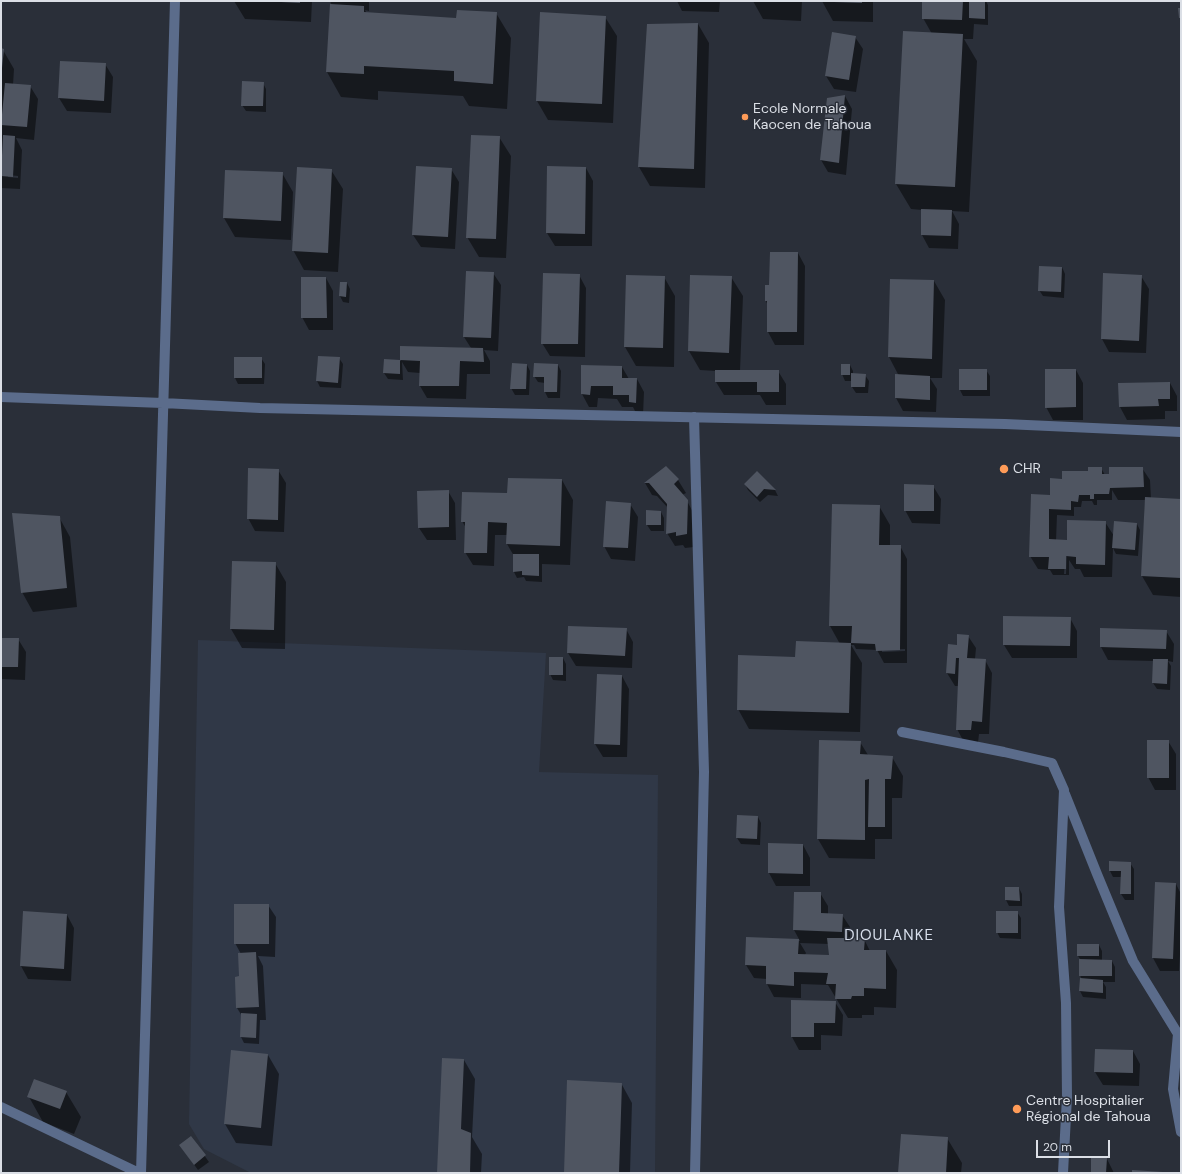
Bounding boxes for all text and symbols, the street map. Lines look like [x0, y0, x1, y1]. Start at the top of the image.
place label: Ecole Normale Kaocen de Tahoua [753, 101, 871, 134]
marker: Ecole Normale Kaocen de Tahoua [740, 112, 750, 122]
place label: CHR [1013, 461, 1041, 477]
marker: CHR [998, 463, 1010, 475]
district label: DIOULANKE [844, 927, 934, 945]
place label: Centre Hospitalier Régional de Tahoua [1026, 1093, 1151, 1126]
marker: Centre Hospitalier Régional de Tahoua [1011, 1103, 1023, 1115]
scale bar [1038, 1132, 1112, 1158]
text: 20 m [1043, 1139, 1072, 1155]

